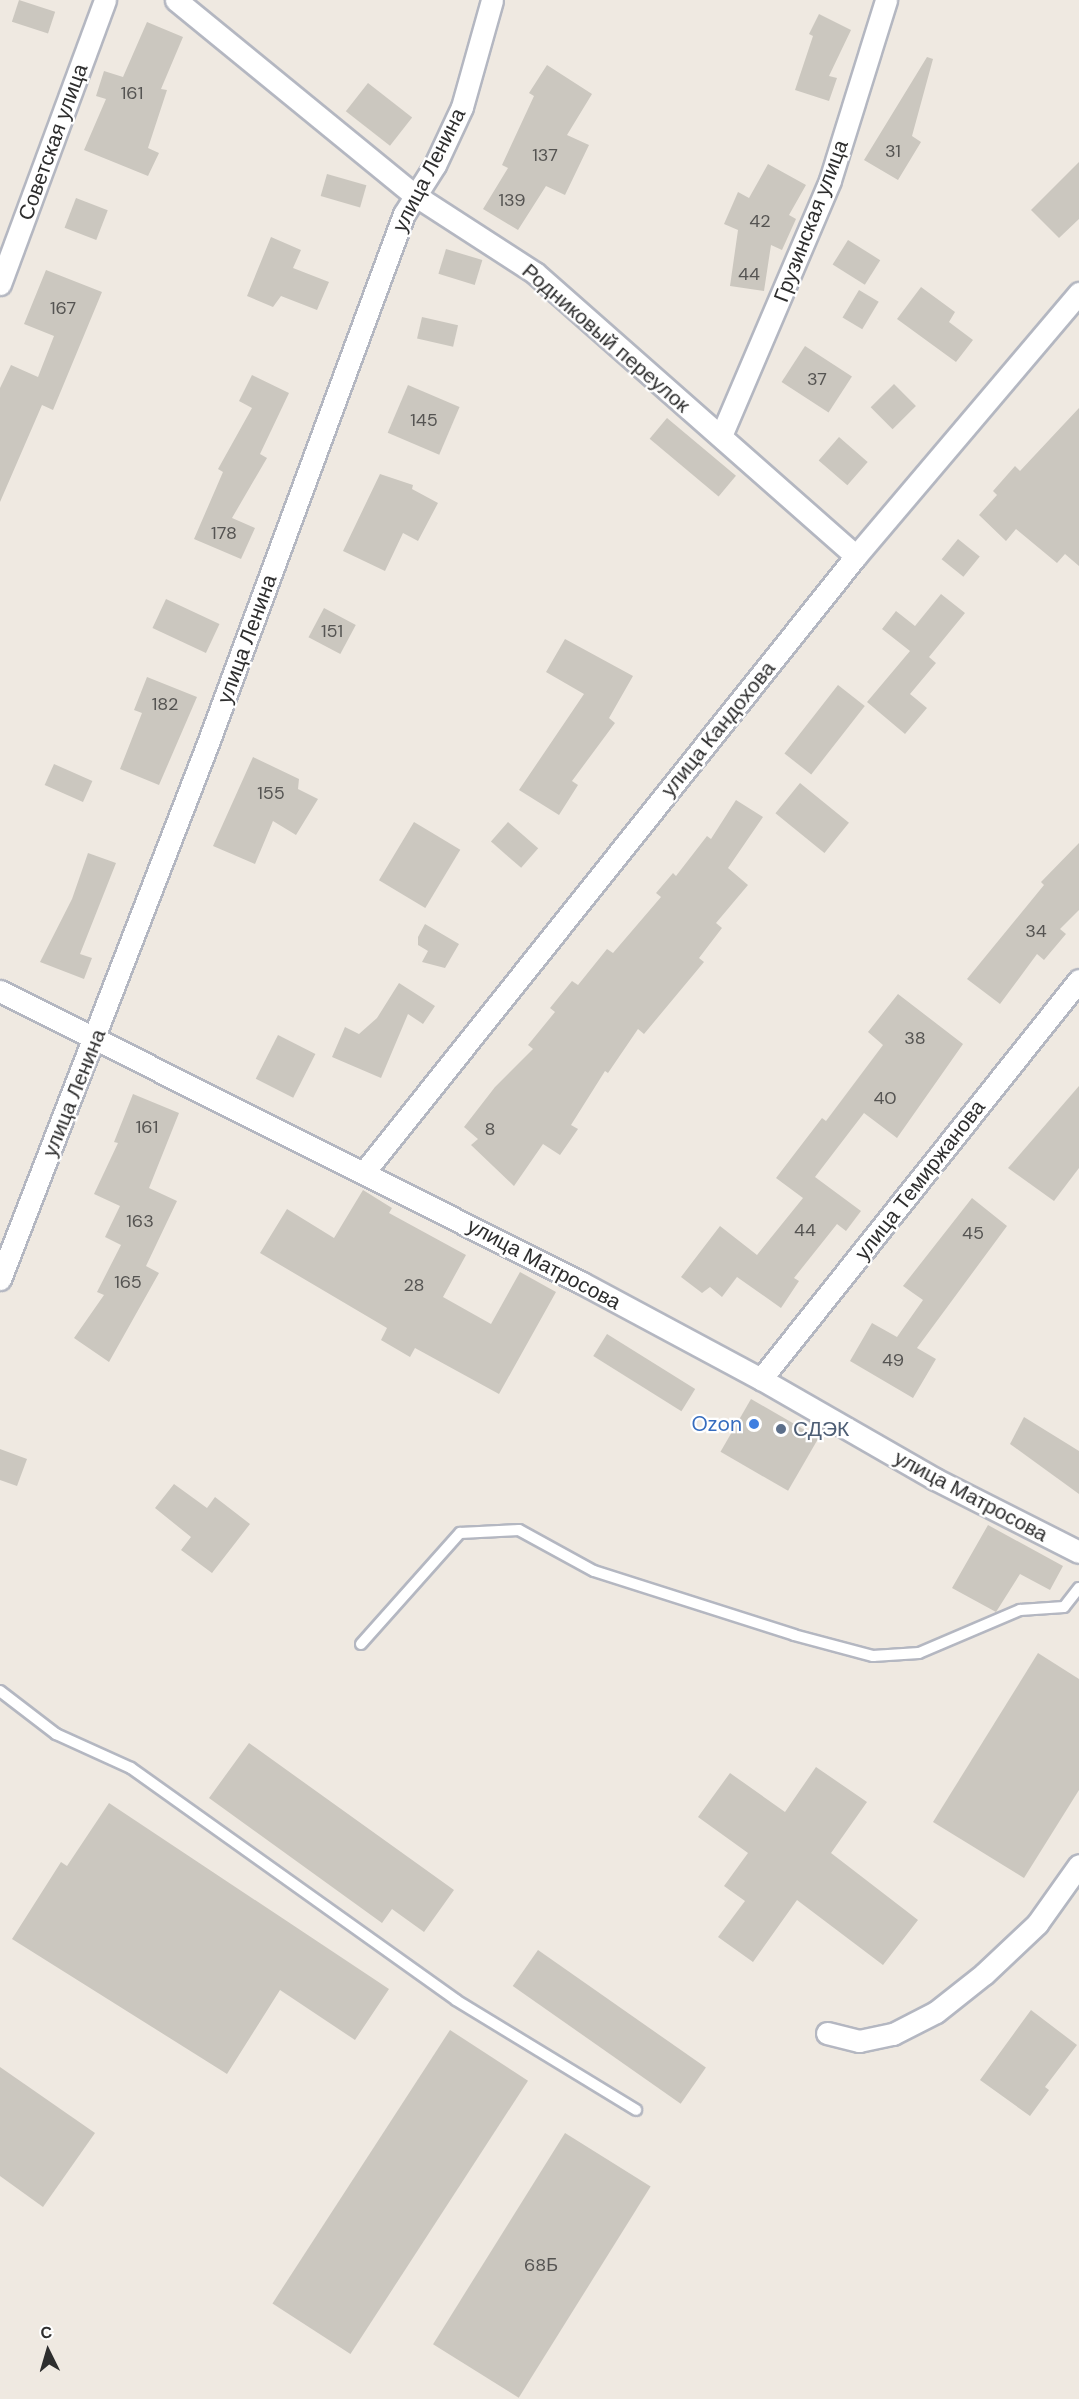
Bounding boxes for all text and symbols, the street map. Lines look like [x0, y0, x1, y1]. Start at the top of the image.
street label: Советская улица [13, 60, 93, 224]
house number: 161 [121, 82, 143, 104]
street label: улица Ленина [387, 104, 471, 236]
street label: Грузинская улица [768, 136, 854, 306]
house number: 31 [885, 140, 901, 162]
house number: 137 [532, 144, 558, 166]
house number: 139 [498, 189, 526, 211]
house number: 42 [749, 210, 771, 232]
street label: Родниковый переулок [517, 258, 695, 418]
house number: 44 [738, 263, 760, 285]
house number: 167 [50, 297, 76, 319]
house number: 37 [807, 368, 827, 390]
house number: 145 [410, 409, 438, 431]
house number: 178 [211, 522, 237, 544]
street label: улица Ленина [212, 571, 282, 707]
house number: 151 [321, 620, 343, 642]
street label: улица Кандохова [656, 656, 780, 802]
house number: 182 [152, 693, 178, 715]
house number: 155 [257, 782, 285, 804]
house number: 34 [1025, 920, 1047, 942]
street label: улица Ленина [37, 1026, 111, 1160]
house number: 38 [904, 1027, 926, 1049]
house number: 40 [873, 1087, 897, 1109]
street label: улица Темиржанова [850, 1095, 990, 1265]
house number: 161 [136, 1116, 158, 1138]
house number: 8 [485, 1118, 495, 1140]
house number: 163 [126, 1210, 154, 1232]
street label: улица Матросова [463, 1213, 625, 1315]
house number: 44 [794, 1219, 816, 1241]
house number: 45 [962, 1222, 984, 1244]
house number: 165 [114, 1271, 142, 1293]
house number: 28 [403, 1274, 425, 1296]
house number: 49 [882, 1349, 904, 1371]
place label: Ozon [692, 1411, 742, 1437]
place label: СДЭК [793, 1416, 849, 1442]
marker: Ozon [747, 1417, 761, 1431]
marker: СДЭК [774, 1422, 788, 1436]
street label: улица Матросова [890, 1445, 1052, 1547]
house number: 68Б [524, 2254, 558, 2276]
north arrow [18, 2321, 78, 2381]
text: С [40, 2322, 53, 2344]

